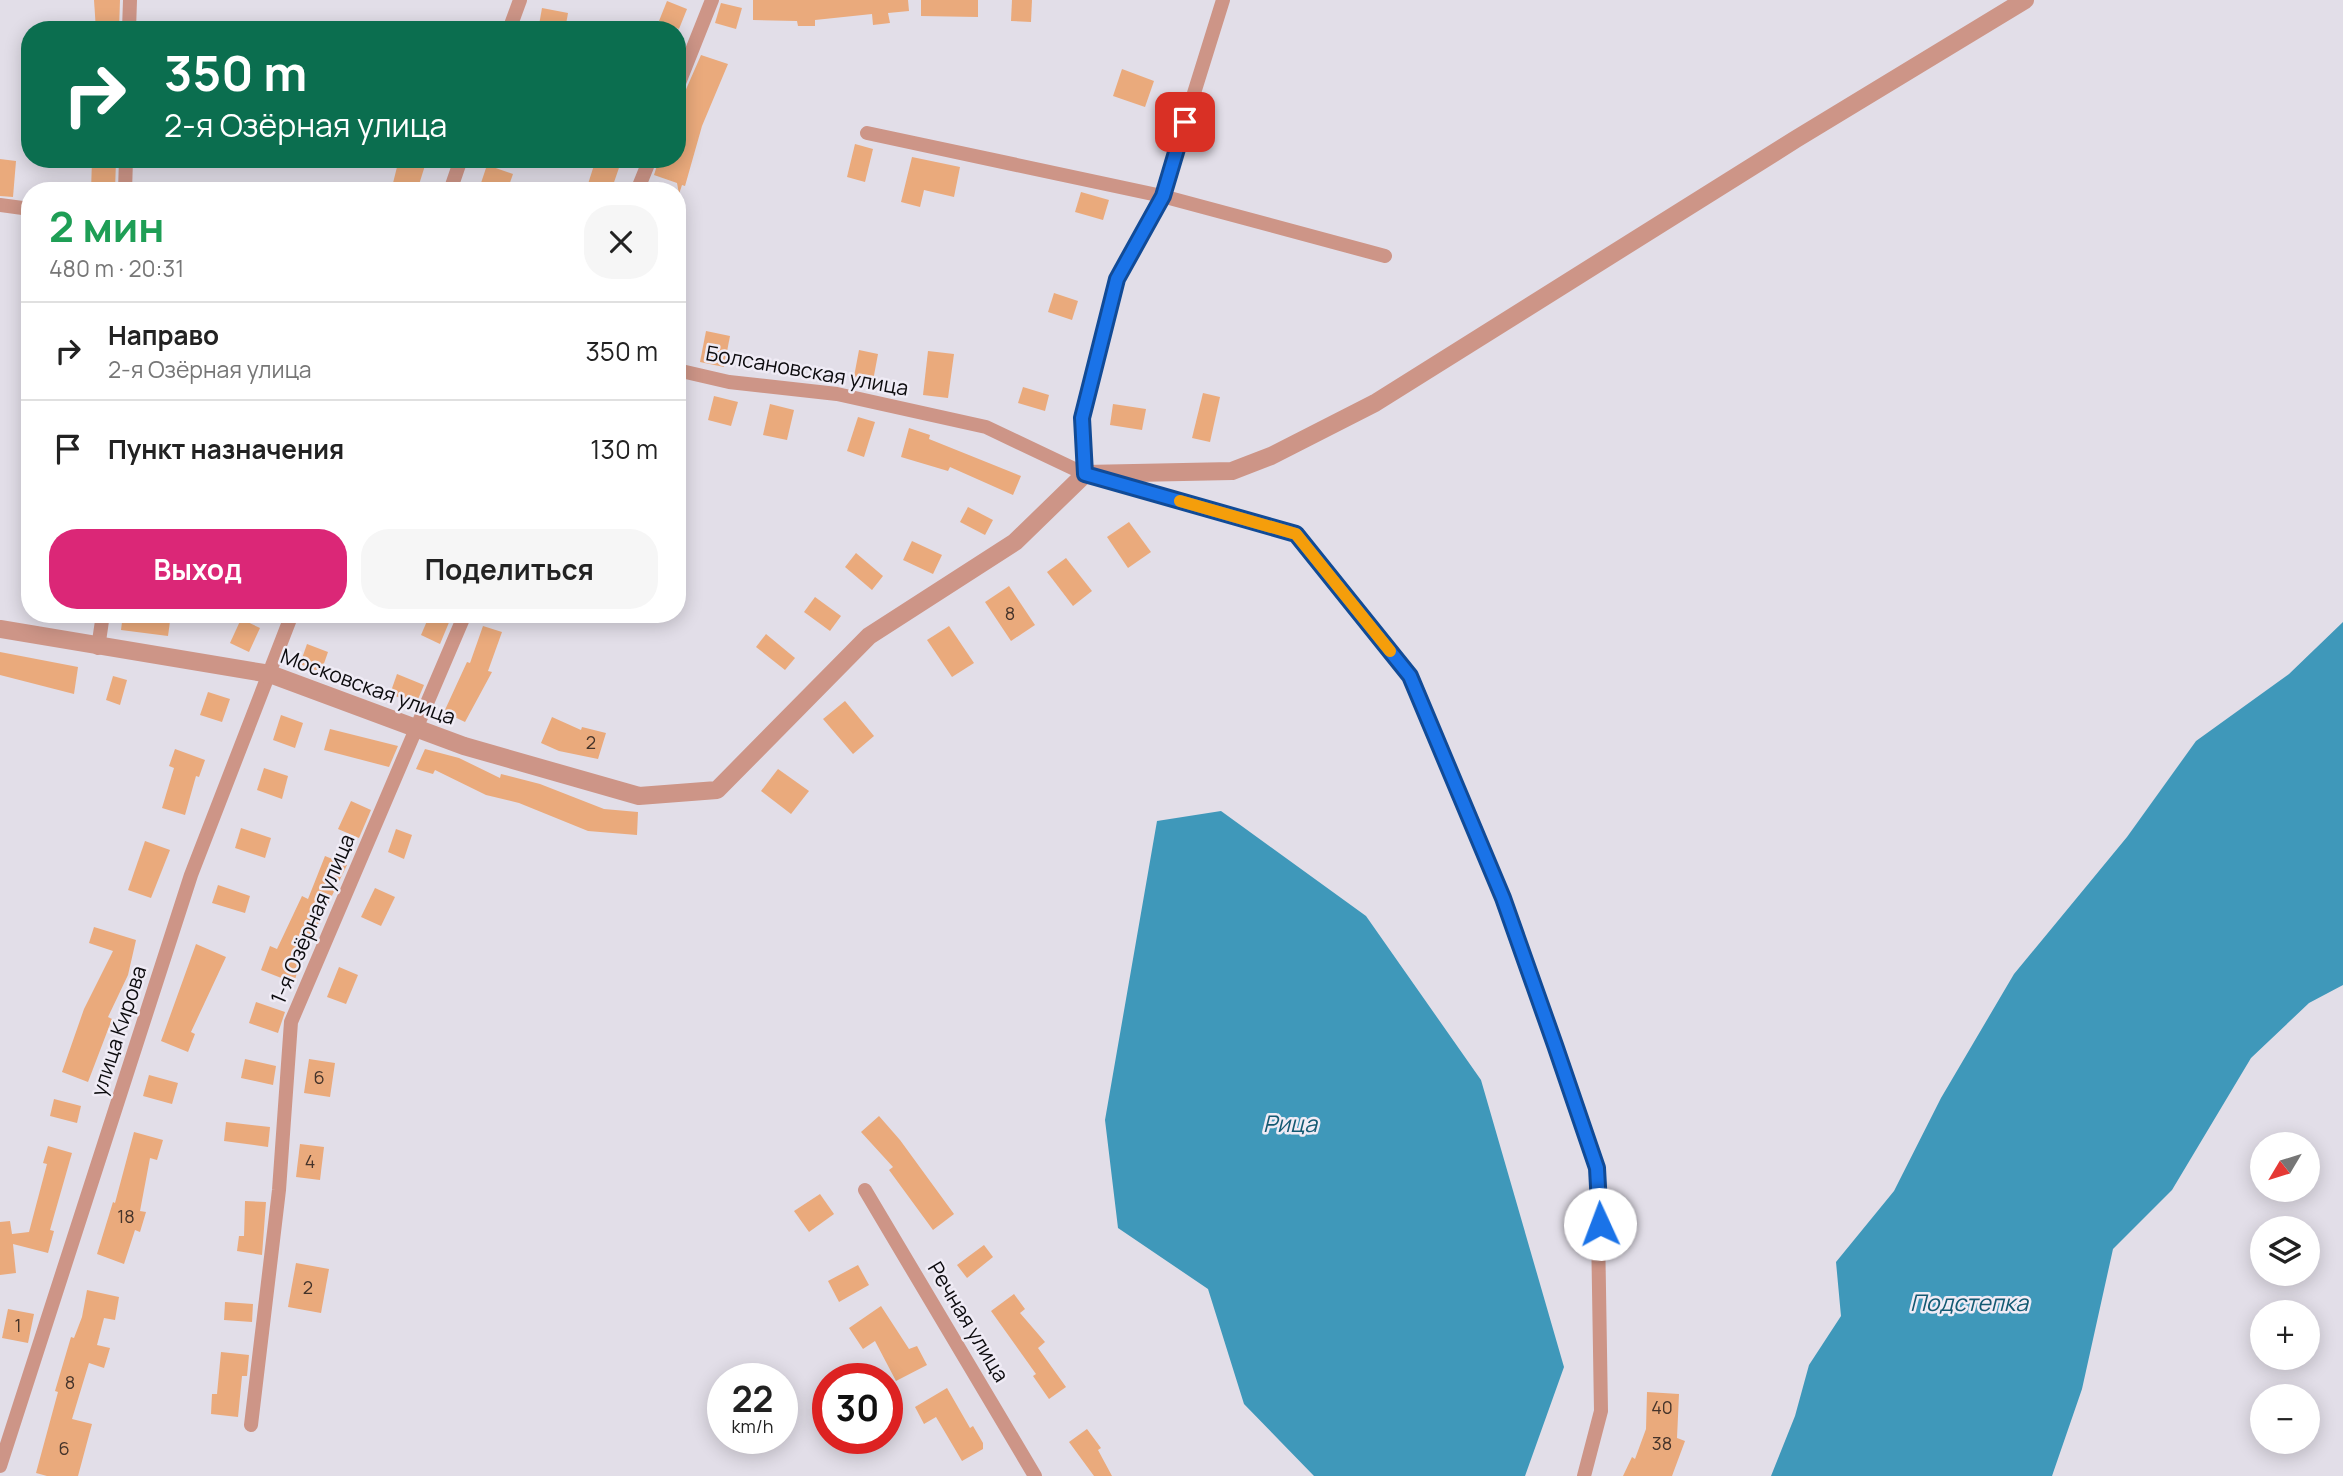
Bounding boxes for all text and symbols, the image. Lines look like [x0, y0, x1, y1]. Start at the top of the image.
text: 350 m [164, 39, 307, 106]
icon: right [49, 49, 140, 140]
pin [1155, 92, 1215, 152]
text: 2-я Озёрная улица [164, 103, 447, 147]
icon: arrive [1166, 103, 1204, 141]
text: 2 мин [49, 197, 165, 255]
button: close [584, 205, 658, 279]
text: 480 m · 20:31 [49, 252, 184, 284]
text: Направо [108, 317, 219, 353]
icon: right [49, 332, 87, 370]
text: 350 m [585, 333, 658, 369]
street label: Болсановская улица [704, 338, 911, 402]
text: 2-я Озёрная улица [108, 353, 312, 385]
icon: arrive [49, 430, 87, 468]
text: Пункт назначения [108, 431, 344, 467]
text: 130 m [590, 431, 658, 467]
button: Выход [49, 529, 347, 609]
button: Поделиться [361, 529, 658, 609]
house number: 8 [1005, 601, 1015, 625]
street label: Московская улица [277, 641, 460, 731]
house number: 2 [586, 730, 596, 754]
street label: 1-я Озёрная улица [264, 829, 361, 1008]
street label: улица Кирова [84, 962, 152, 1100]
house number: 6 [313, 1065, 325, 1089]
water label: Рица [1263, 1107, 1318, 1139]
north arrow [2250, 1132, 2320, 1202]
map controls [2250, 1132, 2320, 1454]
house number: 4 [305, 1149, 315, 1173]
position arrow [1563, 1187, 1637, 1261]
house number: 18 [117, 1204, 135, 1228]
button: layers [2250, 1216, 2320, 1286]
street label: Речная улица [922, 1256, 1016, 1387]
house number: 2 [303, 1275, 313, 1299]
water label: Подстепка [1910, 1286, 2029, 1318]
button: + [2250, 1300, 2320, 1370]
house number: 1 [14, 1313, 22, 1337]
speed limit sign: 30 [812, 1363, 903, 1454]
house number: 8 [65, 1370, 75, 1394]
text: 22 [732, 1375, 773, 1423]
button: − [2250, 1384, 2320, 1454]
house number: 40 [1651, 1395, 1673, 1419]
text: km/h [732, 1414, 773, 1438]
house number: 38 [1652, 1431, 1672, 1455]
house number: 6 [58, 1436, 70, 1460]

